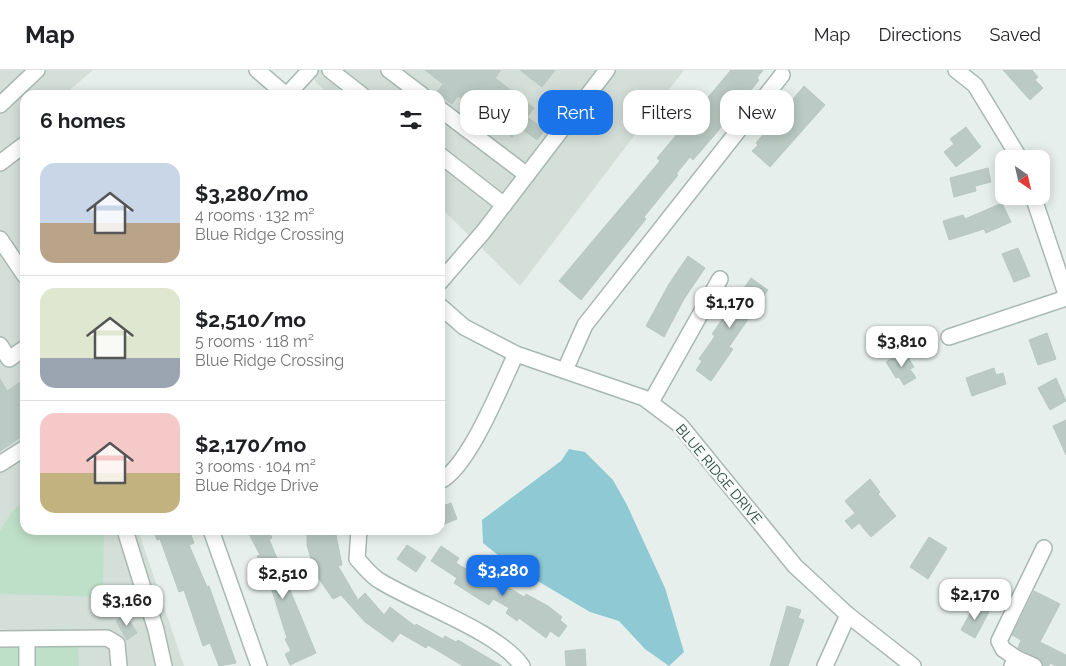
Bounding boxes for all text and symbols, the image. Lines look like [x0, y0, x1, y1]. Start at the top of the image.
text: Map [25, 20, 75, 49]
text: Map [814, 24, 850, 45]
text: Directions [878, 24, 962, 45]
text: Saved [990, 24, 1041, 45]
chip: Buy [460, 90, 528, 135]
chip: Rent [538, 90, 613, 135]
chip: Filters [623, 90, 710, 135]
chip: New [720, 90, 794, 135]
icon: filters [397, 106, 425, 134]
text: 6 homes [40, 108, 126, 133]
north arrow [995, 150, 1050, 205]
map controls [995, 150, 1050, 205]
text: $3,280/mo [195, 181, 308, 206]
icon: home [80, 183, 140, 243]
text: 4 rooms · 132 m² [195, 206, 315, 225]
text: Blue Ridge Crossing [195, 225, 344, 244]
pin: $1,170 [689, 286, 771, 329]
text: $1,170 [706, 293, 754, 312]
text: $2,510/mo [195, 307, 306, 332]
icon: home [80, 308, 140, 368]
pin: $3,810 [861, 326, 943, 368]
text: 5 rooms · 118 m² [195, 332, 314, 351]
text: $3,810 [877, 332, 927, 351]
text: Blue Ridge Crossing [195, 351, 344, 370]
street label: BLUE RIDGE DRIVE [673, 421, 765, 527]
text: $2,170/mo [195, 432, 306, 457]
icon: home [80, 433, 140, 493]
text: 3 rooms · 104 m² [195, 457, 316, 476]
text: Blue Ridge Drive [195, 476, 318, 495]
pin: $3,280 [462, 554, 544, 597]
pin: $2,510 [242, 558, 324, 600]
text: $3,280 [477, 561, 529, 580]
text: $2,510 [258, 564, 308, 583]
pin: $2,170 [934, 578, 1016, 621]
pin: $3,160 [86, 584, 168, 627]
text: $2,170 [950, 585, 1000, 604]
text: $3,160 [102, 591, 152, 610]

